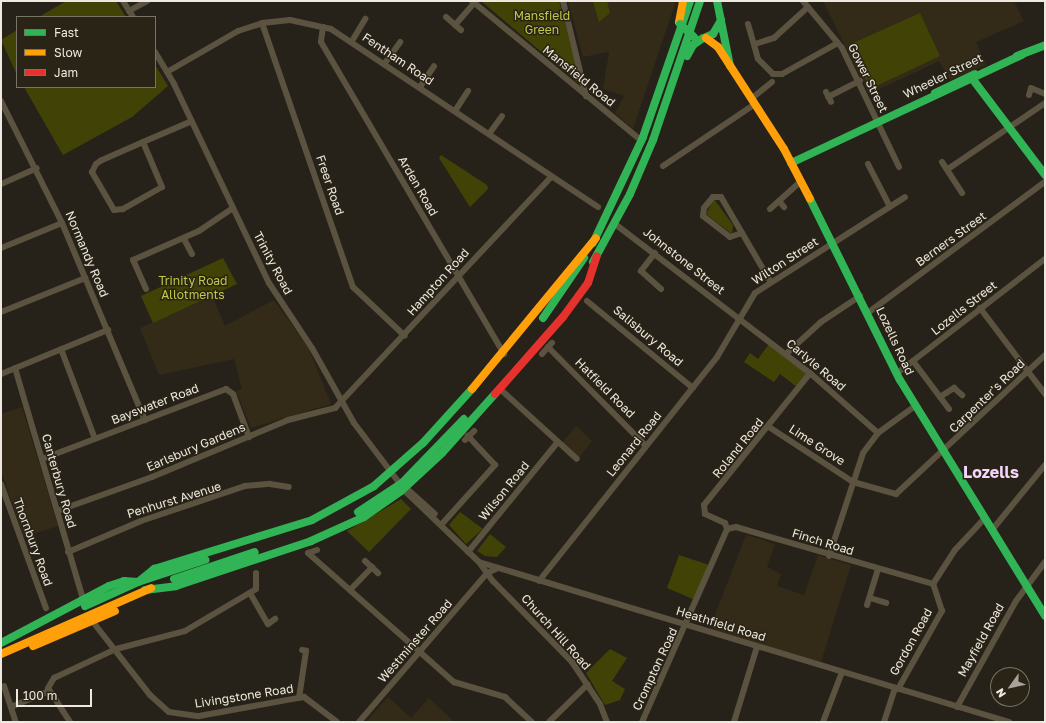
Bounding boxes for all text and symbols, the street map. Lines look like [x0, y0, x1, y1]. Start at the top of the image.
park label: Mansfield Green [514, 9, 570, 37]
legend [16, 16, 156, 88]
text: Fast [54, 25, 79, 40]
street label: Fentham Road [359, 30, 437, 88]
street label: Gower Street [845, 41, 891, 115]
street label: Mansfield Road [540, 42, 618, 110]
text: Slow [54, 45, 82, 60]
street label: Wheeler Street [901, 51, 985, 101]
text: Jam [54, 65, 78, 80]
street label: Freer Road [313, 153, 347, 217]
street label: Arden Road [395, 154, 441, 218]
street label: Normandy Road [62, 209, 112, 299]
street label: Berners Street [913, 209, 989, 269]
street label: Johnstone Street [640, 225, 728, 297]
street label: Trinity Road [250, 229, 296, 297]
street label: Wilton Street [749, 234, 821, 288]
street label: Hampton Road [404, 245, 472, 319]
park label: Trinity Road Allotments [158, 274, 228, 302]
street label: Lozells Street [928, 278, 1000, 338]
street label: Salisbury Road [610, 303, 686, 369]
street label: Lozells Road [873, 305, 917, 377]
street label: Carlyle Road [783, 336, 849, 394]
street label: Hatfield Road [572, 355, 638, 421]
street label: Carpenter's Road [946, 356, 1028, 436]
street label: Bayswater Road [109, 381, 201, 427]
street label: Leonard Road [603, 409, 665, 479]
street label: Roland Road [709, 415, 767, 481]
street label: Earlsbury Gardens [144, 420, 248, 474]
street label: Lime Grove [786, 422, 848, 468]
street label: Canterbury Road [39, 432, 79, 530]
street label: Wilson Road [476, 459, 532, 523]
district label: Lozells [963, 462, 1019, 482]
street label: Penhurst Avenue [125, 479, 223, 521]
street label: Thornbury Road [10, 496, 56, 588]
street label: Finch Road [790, 526, 856, 558]
street label: Church Hill Road [518, 591, 594, 673]
street label: Westminster Road [375, 596, 455, 686]
street label: Mayfield Road [955, 601, 1007, 679]
street label: Heathfield Road [674, 604, 768, 644]
street label: Gordon Road [887, 606, 935, 678]
street label: Crompton Road [630, 625, 680, 713]
north arrow [990, 667, 1030, 707]
scale bar [18, 681, 94, 707]
street label: Livingstone Road [194, 681, 294, 711]
text: N [993, 686, 1008, 700]
text: 100 m [23, 688, 57, 703]

